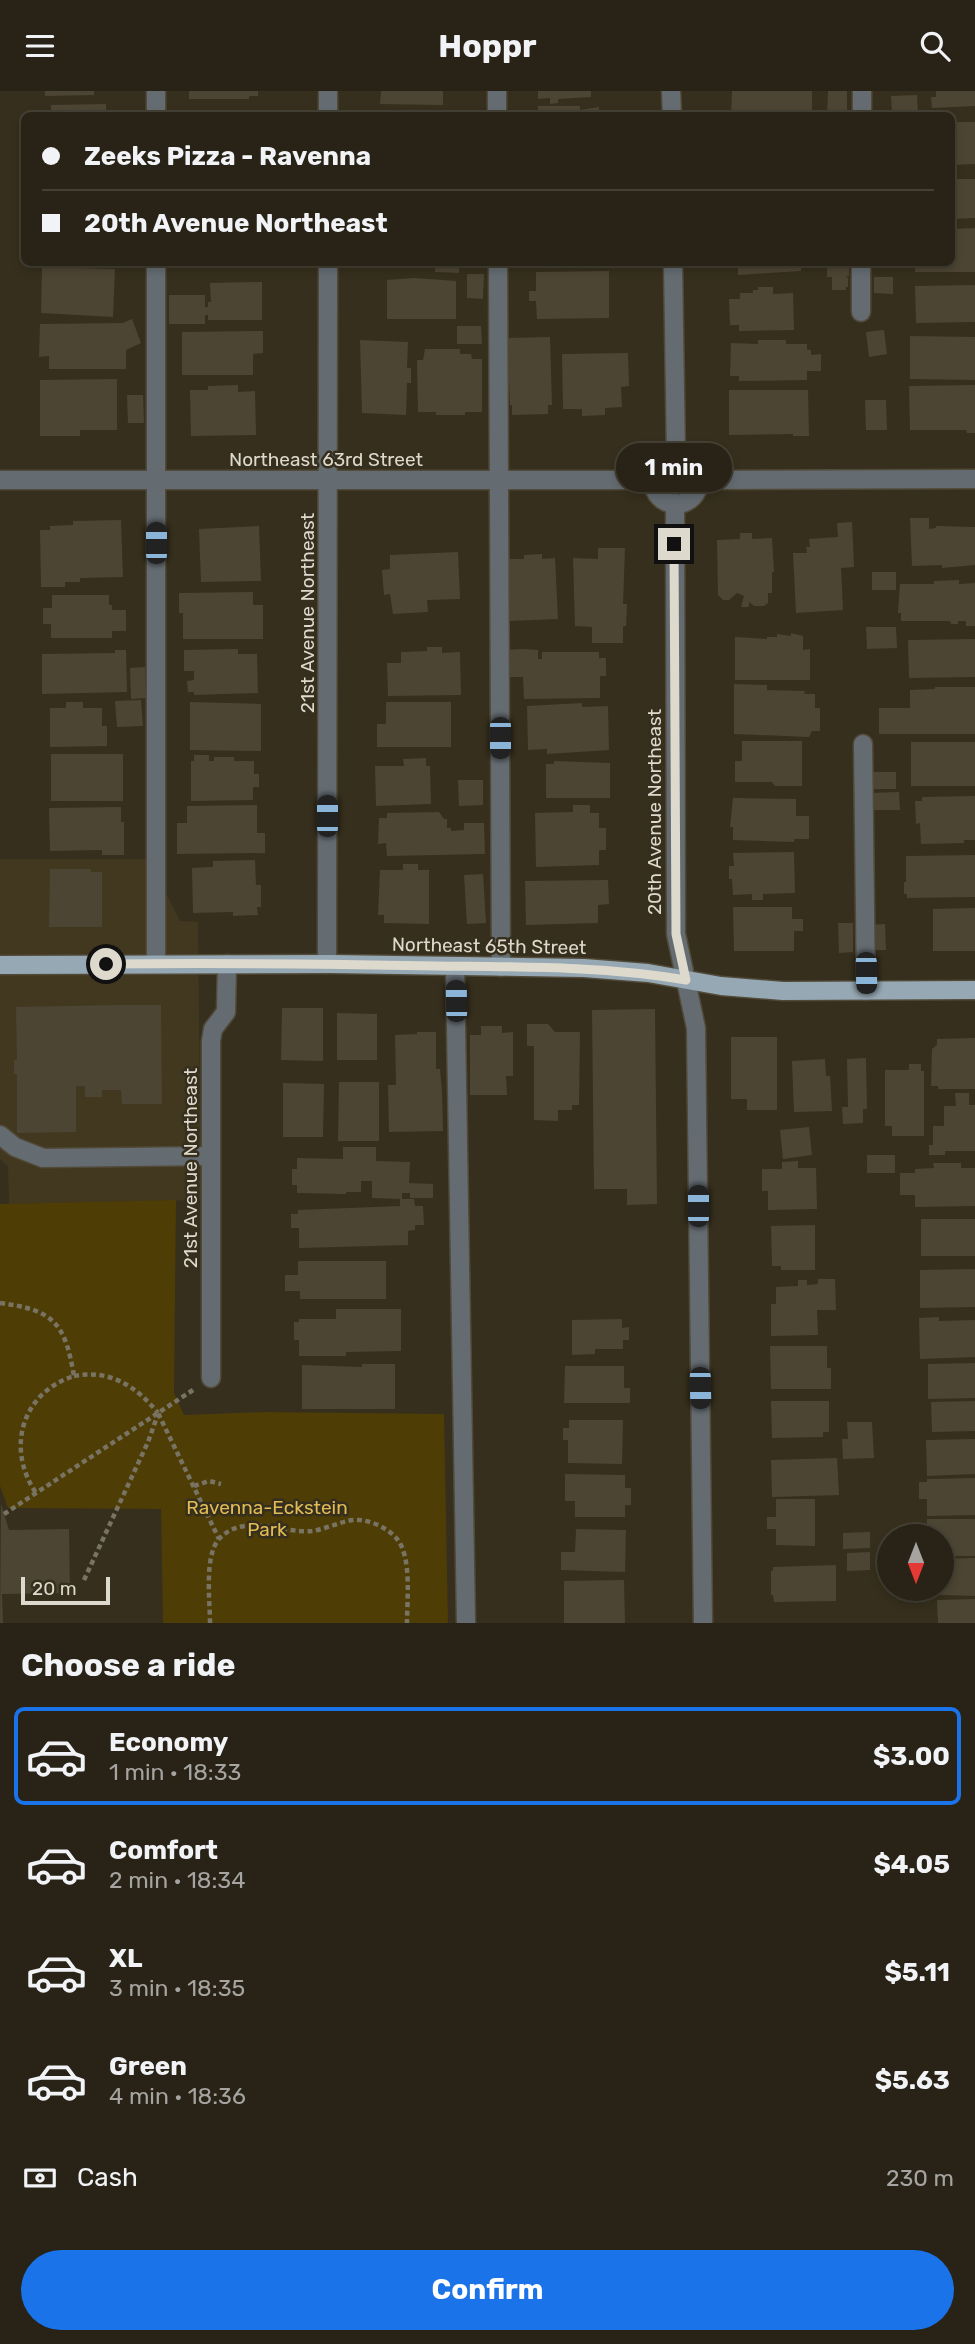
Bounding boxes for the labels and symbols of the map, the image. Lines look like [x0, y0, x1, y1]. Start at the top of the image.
callout: 1 min [616, 442, 732, 491]
street label: Northeast 63rd Street [229, 448, 424, 471]
street label: 21st Avenue Northeast [296, 512, 319, 713]
car [146, 522, 167, 564]
route end [658, 528, 690, 560]
street label: 20th Avenue Northeast [643, 708, 666, 915]
car [490, 717, 511, 759]
car [317, 795, 338, 837]
street label: Northeast 65th Street [392, 933, 587, 959]
route start [90, 948, 122, 980]
car [856, 952, 877, 994]
car [446, 980, 467, 1022]
street label: 21st Avenue Northeast [179, 1067, 202, 1268]
car [688, 1185, 709, 1227]
car [690, 1367, 711, 1409]
park label: Ravenna-Eckstein Park [186, 1496, 348, 1541]
north arrow [877, 1524, 954, 1601]
scale bar [21, 1574, 110, 1606]

